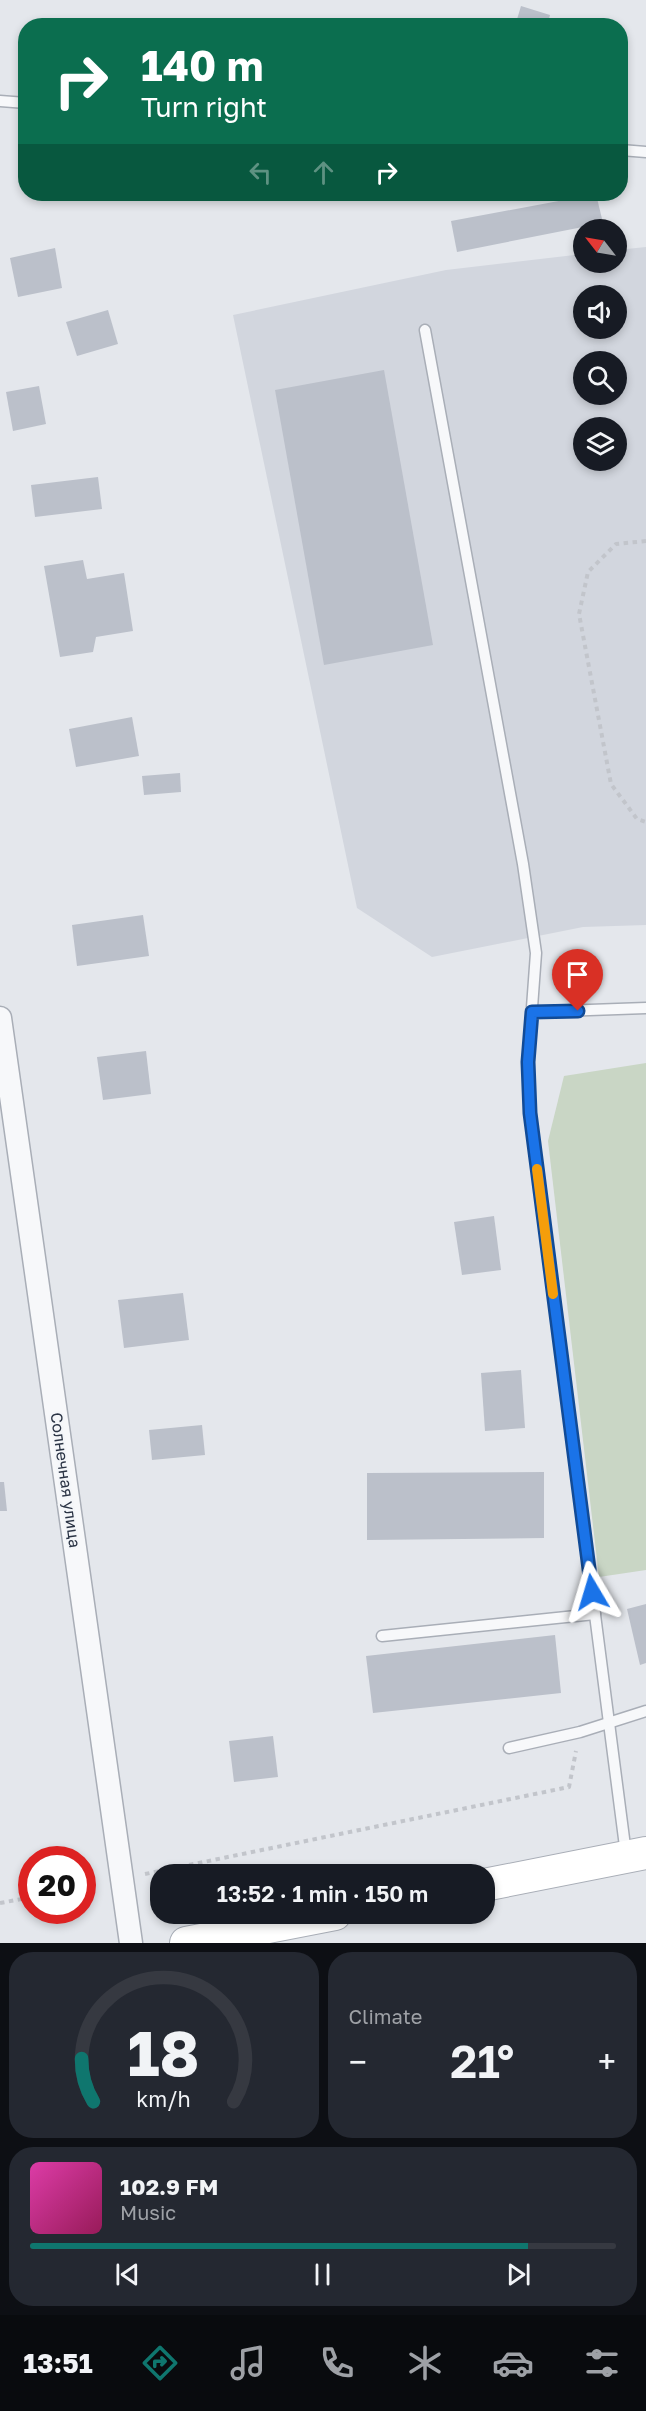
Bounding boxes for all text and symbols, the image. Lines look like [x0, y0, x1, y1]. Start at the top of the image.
text: 140 m [141, 40, 263, 90]
icon: right [42, 42, 120, 120]
text: Turn right [141, 91, 267, 123]
icon: left [244, 156, 277, 189]
icon: ahead [307, 156, 340, 189]
icon: right [370, 156, 403, 189]
north arrow [573, 219, 627, 273]
map controls [573, 219, 627, 471]
button: sound [573, 285, 627, 339]
button: search [573, 351, 627, 405]
button: layers [573, 417, 627, 471]
pin [552, 949, 603, 1011]
icon: arrive [561, 958, 594, 991]
street label: Солнечная улица [47, 1411, 85, 1549]
position arrow [560, 1560, 624, 1624]
speed limit sign: 20 [18, 1846, 96, 1924]
text: 13:52 · 1 min · 150 m [217, 1880, 428, 1907]
text: Climate [349, 2004, 422, 2028]
text: 18 [128, 2015, 200, 2090]
text: 21° [450, 2034, 514, 2088]
text: − [349, 2042, 367, 2081]
text: + [598, 2042, 616, 2081]
text: km/h [136, 2086, 191, 2112]
text: 102.9 FM [120, 2173, 218, 2200]
text: Music [120, 2200, 176, 2224]
icon: previous [111, 2258, 144, 2291]
icon: pause [306, 2258, 339, 2291]
icon: next [502, 2258, 535, 2291]
icon: directions [139, 2342, 181, 2384]
icon: music [227, 2342, 269, 2384]
icon: phone [316, 2342, 358, 2384]
icon: climate [404, 2342, 446, 2384]
icon: car [492, 2342, 534, 2384]
icon: filters [581, 2342, 623, 2384]
text: 13:51 [23, 2347, 93, 2379]

